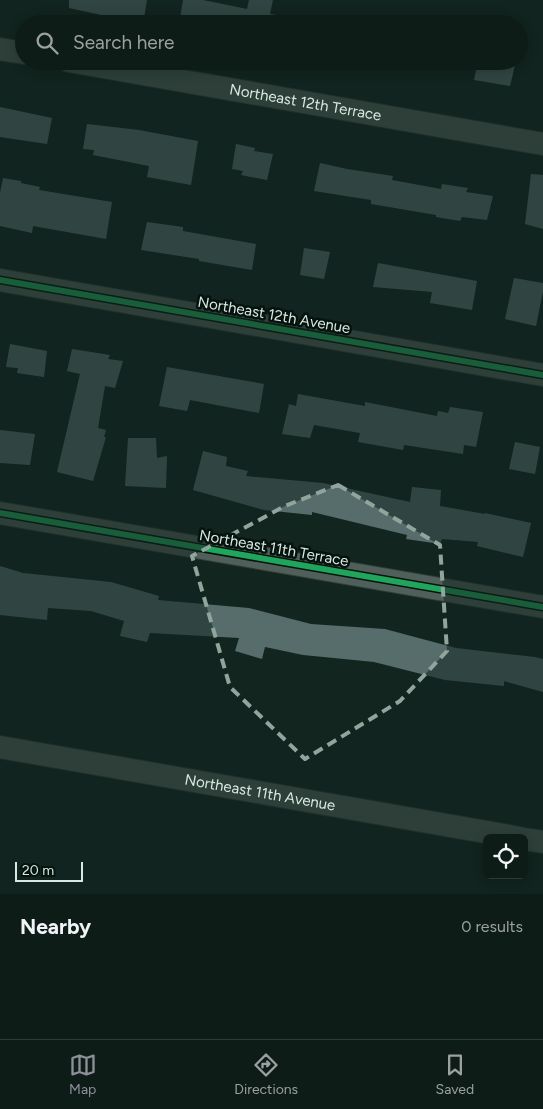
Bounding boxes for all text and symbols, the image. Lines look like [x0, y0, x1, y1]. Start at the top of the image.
search box [15, 15, 528, 70]
icon: search [33, 29, 61, 57]
text: Search here [73, 31, 175, 54]
street label: Northeast 12th Terrace [228, 80, 383, 125]
street label: Northeast 12th Avenue [196, 293, 352, 337]
street label: Northeast 11th Terrace [198, 526, 350, 570]
street label: Northeast 11th Avenue [183, 770, 337, 815]
map controls [483, 834, 528, 879]
button: locate [483, 834, 528, 879]
scale bar [15, 859, 82, 882]
text: 20 m [22, 862, 54, 879]
text: Nearby [20, 914, 91, 939]
text: 0 results [461, 917, 523, 936]
tab: Map [69, 1051, 97, 1098]
tab: Directions [234, 1051, 298, 1098]
tab: Saved [436, 1051, 474, 1098]

